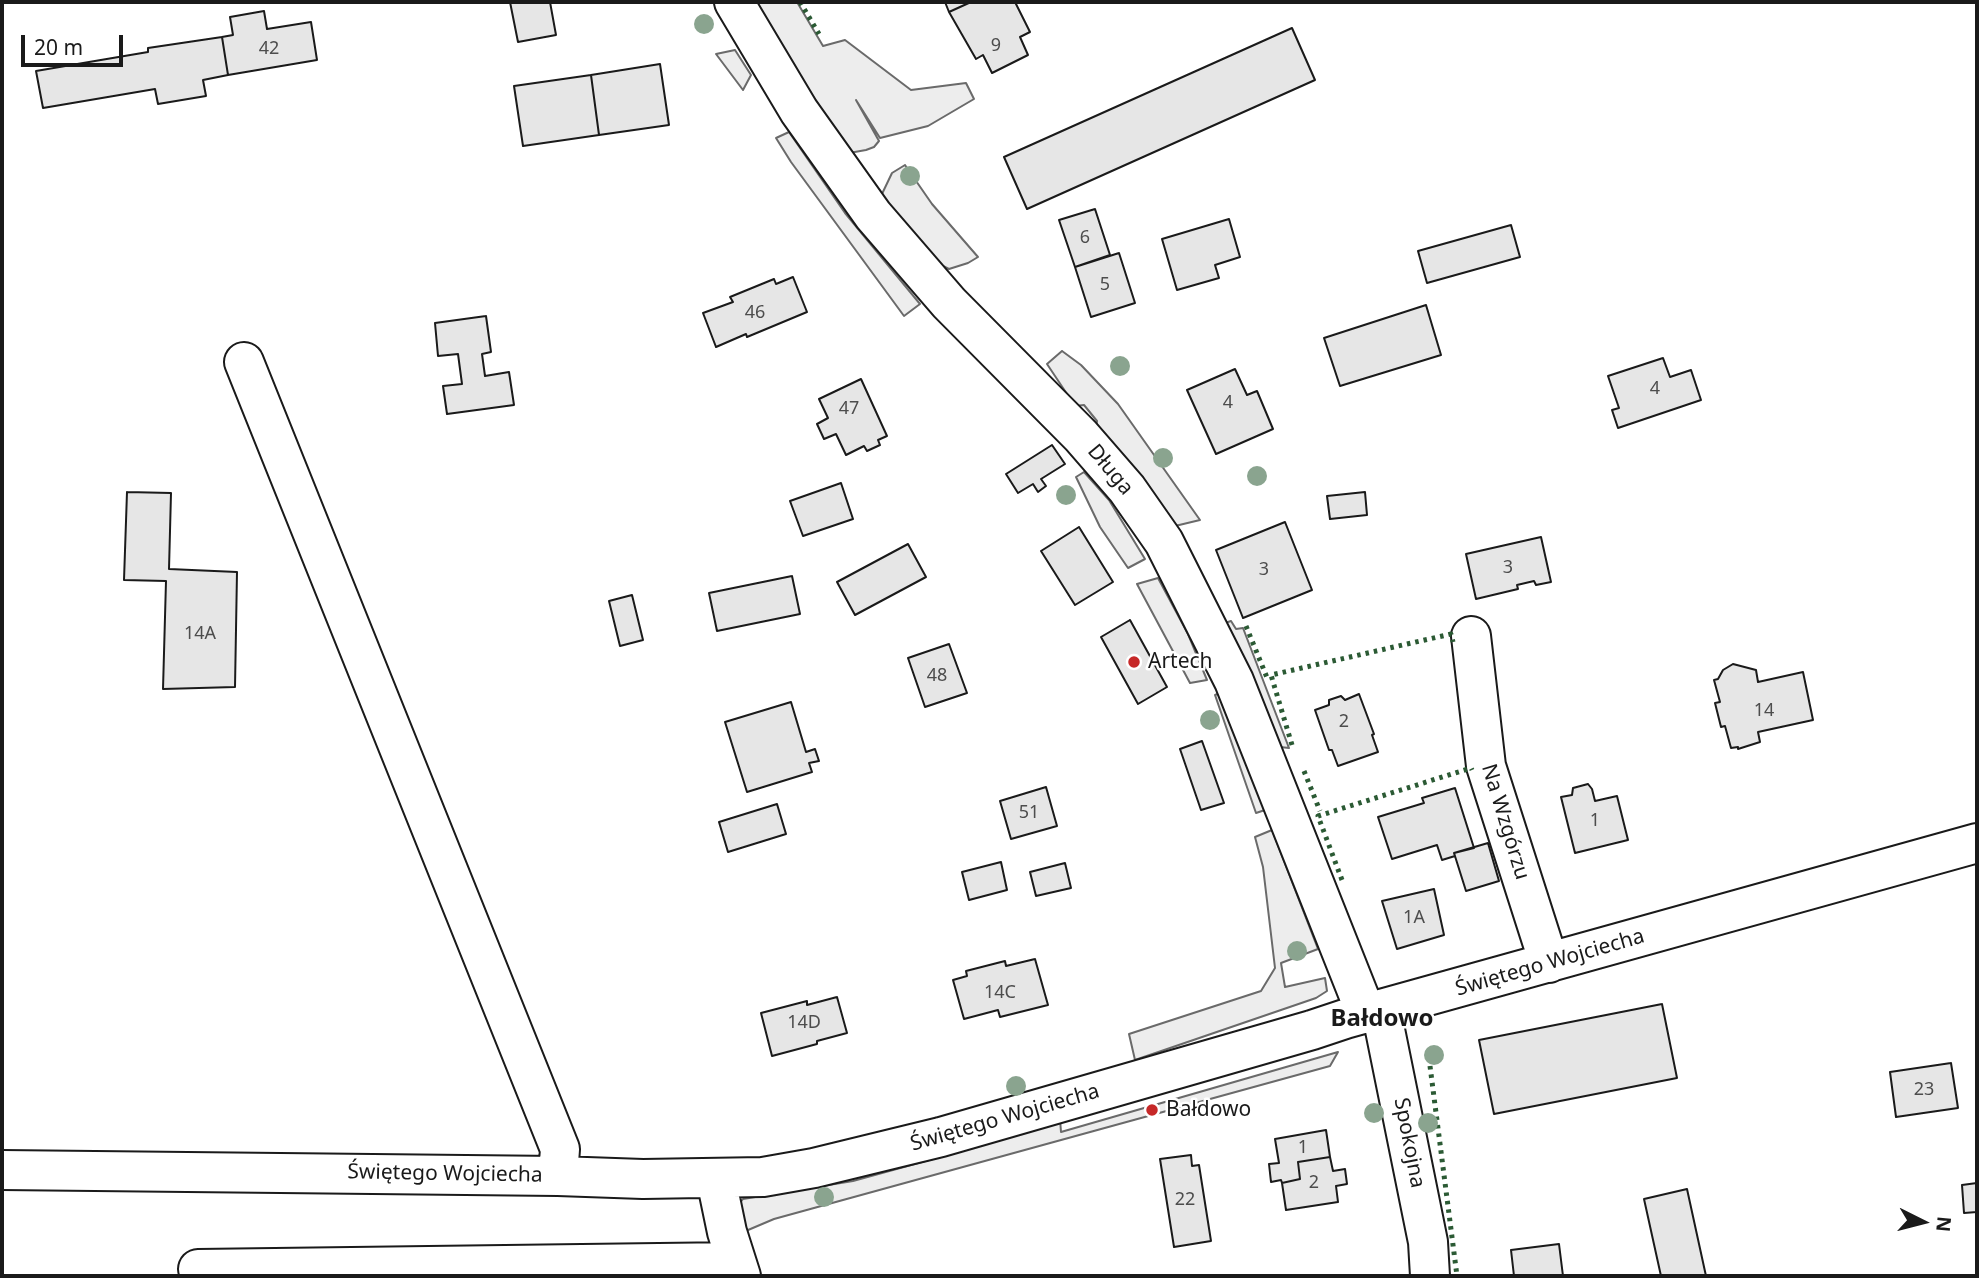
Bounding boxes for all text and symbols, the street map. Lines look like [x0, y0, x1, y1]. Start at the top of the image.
scale bar [24, 21, 126, 65]
text: 20 m [34, 33, 83, 61]
house number: 9 [991, 35, 1001, 57]
house number: 42 [259, 38, 279, 60]
house number: 6 [1080, 227, 1090, 249]
house number: 5 [1100, 274, 1110, 296]
house number: 46 [745, 302, 765, 324]
house number: 4 [1650, 378, 1660, 400]
house number: 4 [1223, 392, 1233, 414]
house number: 47 [839, 398, 859, 420]
street label: Długa [1082, 440, 1138, 500]
house number: 3 [1503, 557, 1513, 579]
house number: 3 [1259, 559, 1269, 581]
house number: 14A [184, 623, 216, 645]
place label: Artech [1148, 649, 1213, 675]
marker: Artech [1126, 654, 1142, 670]
house number: 48 [927, 665, 947, 687]
house number: 14 [1754, 700, 1774, 722]
house number: 2 [1339, 711, 1349, 733]
street label: Na Wzgórzu [1475, 761, 1535, 883]
house number: 51 [1019, 802, 1039, 824]
house number: 1 [1590, 810, 1600, 832]
house number: 1A [1403, 907, 1425, 929]
street label: Świętego Wojciecha [1453, 924, 1647, 1002]
house number: 14C [984, 982, 1016, 1004]
district label: Bałdowo [1331, 1005, 1433, 1033]
house number: 14D [787, 1012, 821, 1034]
street label: Świętego Wojciecha [908, 1079, 1102, 1157]
house number: 23 [1914, 1079, 1934, 1101]
street label: Spokojna [1388, 1096, 1430, 1190]
place label: Bałdowo [1166, 1097, 1251, 1123]
marker: Bałdowo [1144, 1102, 1160, 1118]
house number: 1 [1298, 1137, 1308, 1159]
street label: Świętego Wojciecha [347, 1160, 543, 1188]
house number: 2 [1309, 1172, 1319, 1194]
north arrow [1888, 1187, 1958, 1257]
house number: 22 [1175, 1189, 1195, 1211]
text: N [1930, 1215, 1958, 1233]

